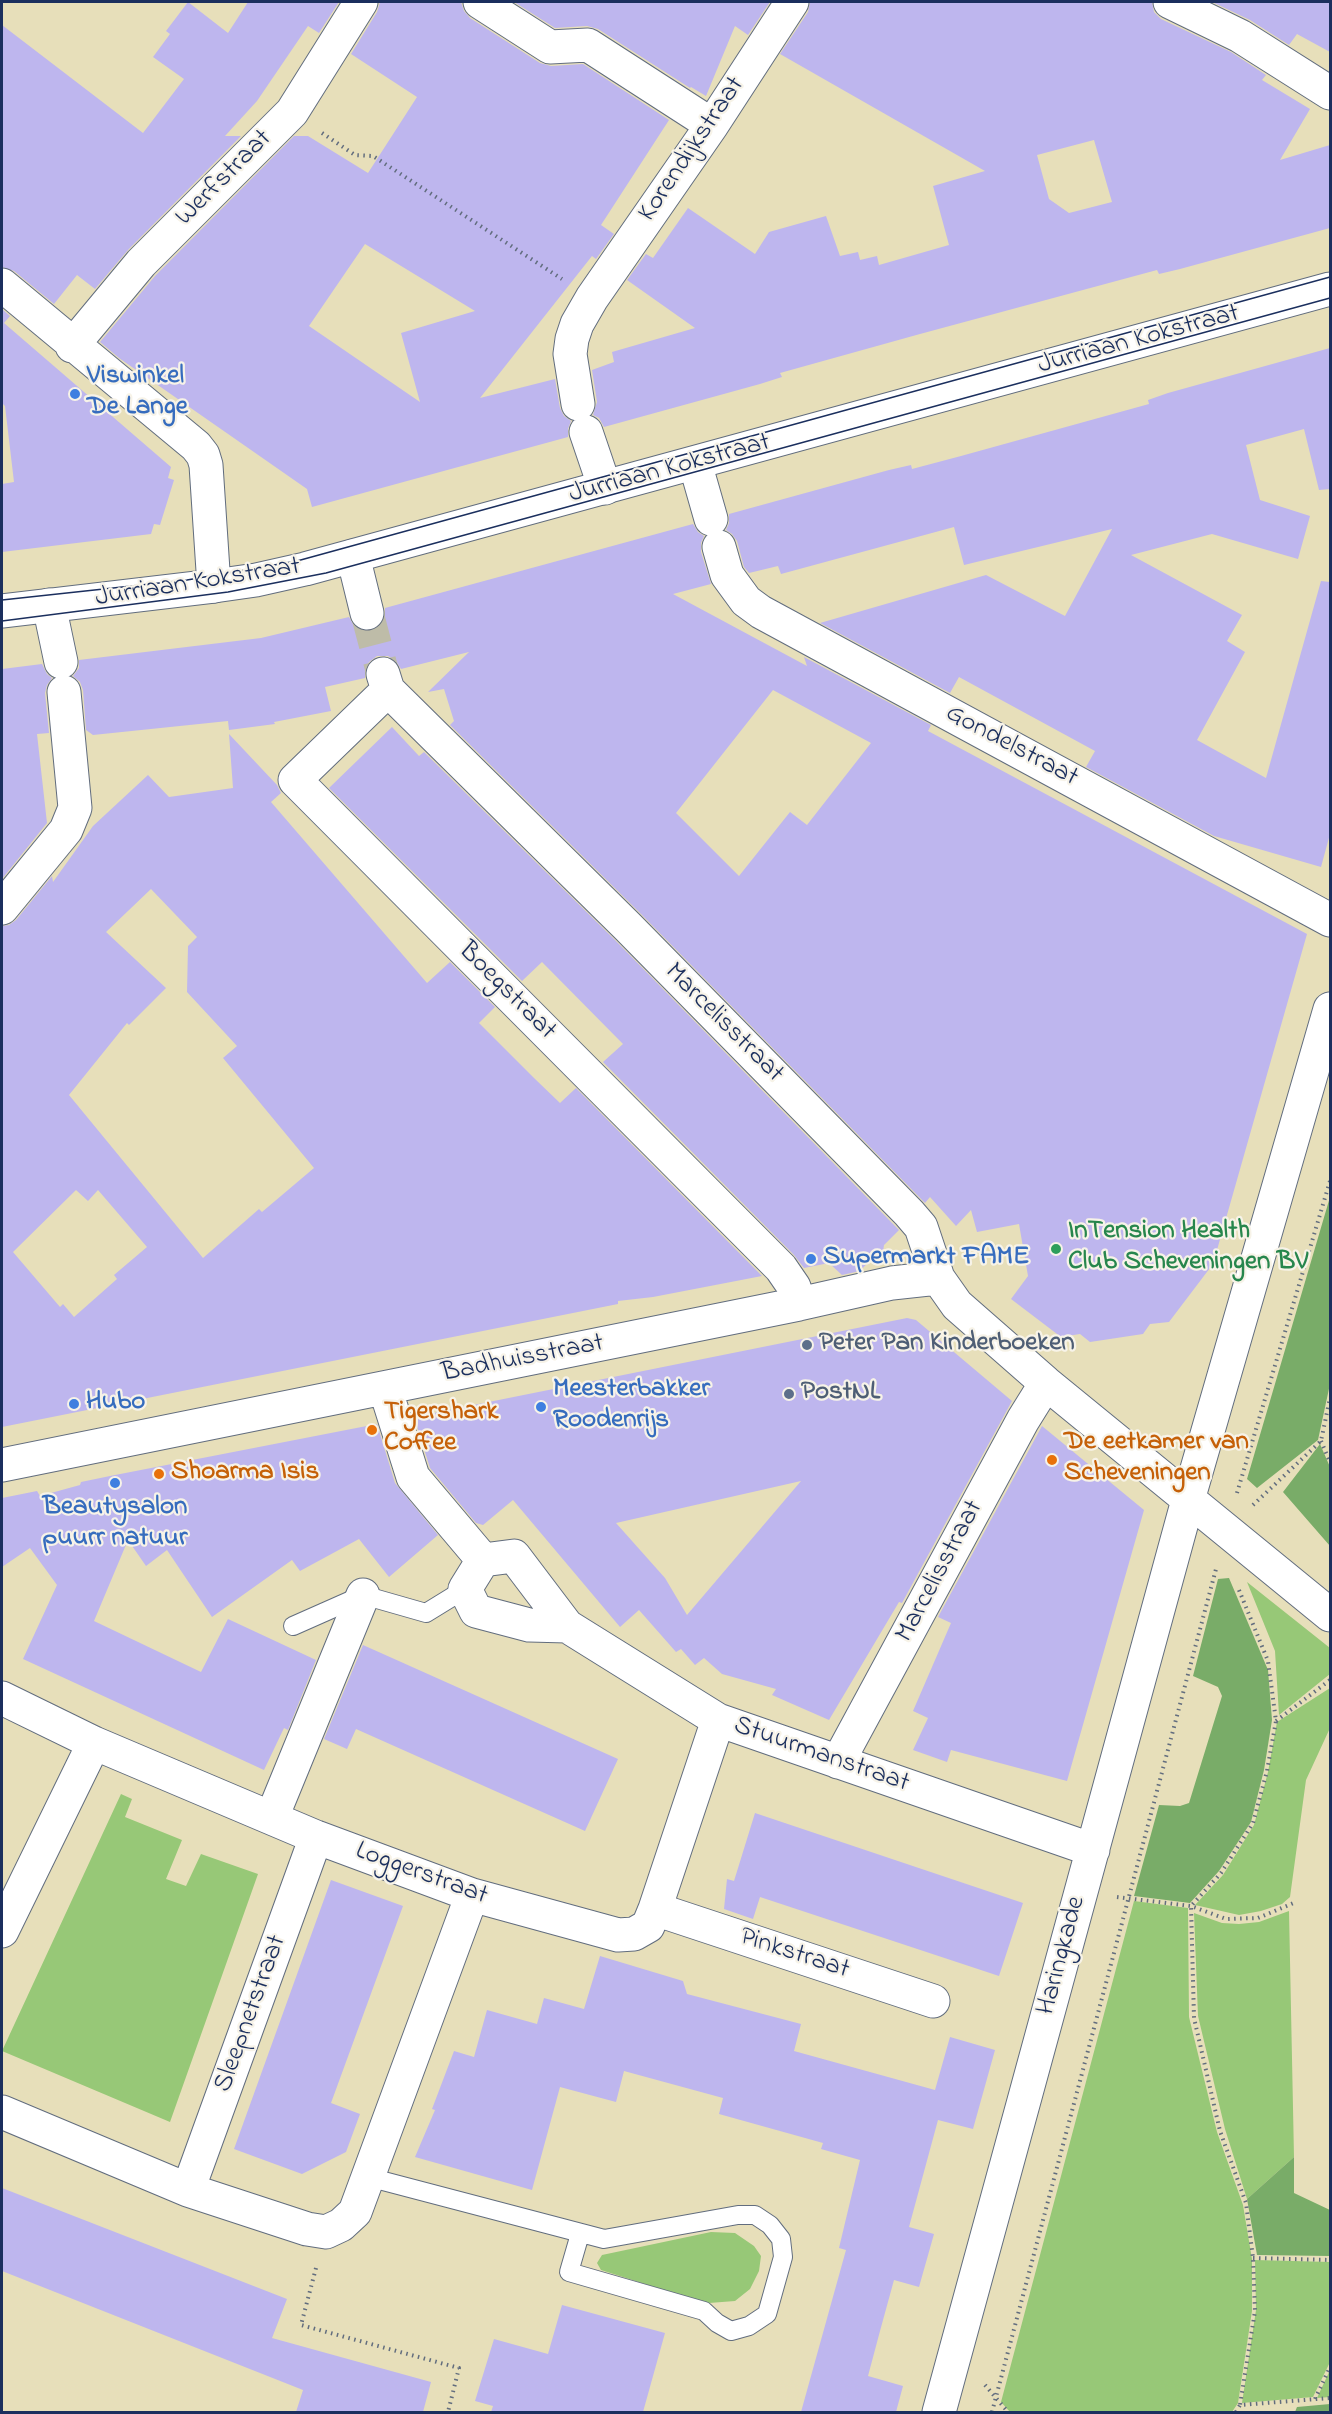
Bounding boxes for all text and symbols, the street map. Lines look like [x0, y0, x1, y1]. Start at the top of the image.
street label: Korendijkstraat [633, 71, 753, 229]
street label: Werfstraat [170, 124, 280, 234]
street label: Jurriaan Kokstraat [1035, 299, 1243, 383]
place label: Viswinkel De Lange [87, 362, 188, 425]
marker: Viswinkel De Lange [68, 387, 82, 401]
street label: Jurriaan Kokstraat [566, 428, 774, 512]
street label: Jurriaan Kokstraat [93, 552, 303, 616]
street label: Gondelstraat [939, 699, 1083, 795]
street label: Boegstraat [450, 936, 562, 1048]
street label: Marcelisstraat [656, 957, 790, 1091]
place label: InTension Health Club Scheveningen BV [1068, 1217, 1308, 1280]
marker: InTension Health Club Scheveningen BV [1049, 1242, 1063, 1256]
place label: Supermarkt FAME [823, 1243, 1029, 1275]
marker: Supermarkt FAME [804, 1252, 818, 1266]
street label: Badhuisstraat [439, 1328, 607, 1392]
place label: Peter Pan Kinderboeken [819, 1329, 1075, 1361]
marker: Peter Pan Kinderboeken [800, 1338, 814, 1352]
place label: Meesterbakker Roodenrijs [553, 1375, 710, 1438]
place label: PostNL [801, 1378, 880, 1410]
marker: PostNL [782, 1387, 796, 1401]
place label: Hubo [86, 1388, 145, 1420]
marker: Hubo [67, 1397, 81, 1411]
place label: Tigershark Coffee [384, 1398, 498, 1461]
marker: Meesterbakker Roodenrijs [534, 1400, 548, 1414]
marker: Tigershark Coffee [365, 1423, 379, 1437]
place label: De eetkamer van Scheveningen [1064, 1428, 1249, 1491]
marker: De eetkamer van Scheveningen [1045, 1453, 1059, 1467]
place label: Shoarma Isis [171, 1458, 319, 1490]
marker: Shoarma Isis [152, 1467, 166, 1481]
marker: Beautysalon puurr natuur [108, 1476, 122, 1490]
place label: Beautysalon puurr natuur [43, 1493, 187, 1556]
street label: Marcelisstraat [890, 1496, 992, 1648]
street label: Stuurmanstraat [729, 1711, 913, 1801]
street label: Loggerstraat [351, 1836, 491, 1914]
street label: Haringkade [1032, 1893, 1094, 2019]
street label: Pinkstraat [735, 1922, 853, 1988]
street label: Sleepnetstraat [209, 1931, 295, 2097]

